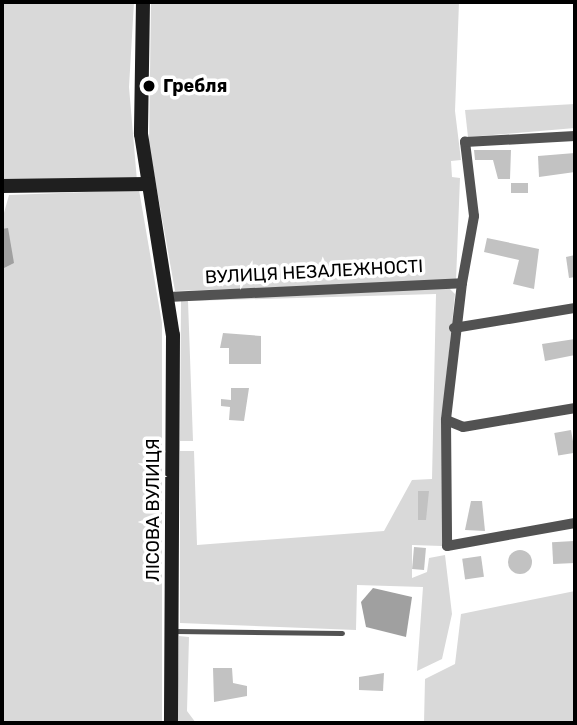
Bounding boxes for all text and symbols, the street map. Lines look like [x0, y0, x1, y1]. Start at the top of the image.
place label: Гребля [163, 75, 227, 97]
marker: Гребля [141, 78, 157, 94]
street label: ВУЛИЦЯ НЕЗАЛЕЖНОСТІ [204, 255, 424, 289]
street label: ЛІСОВА ВУЛИЦЯ [142, 438, 164, 582]

